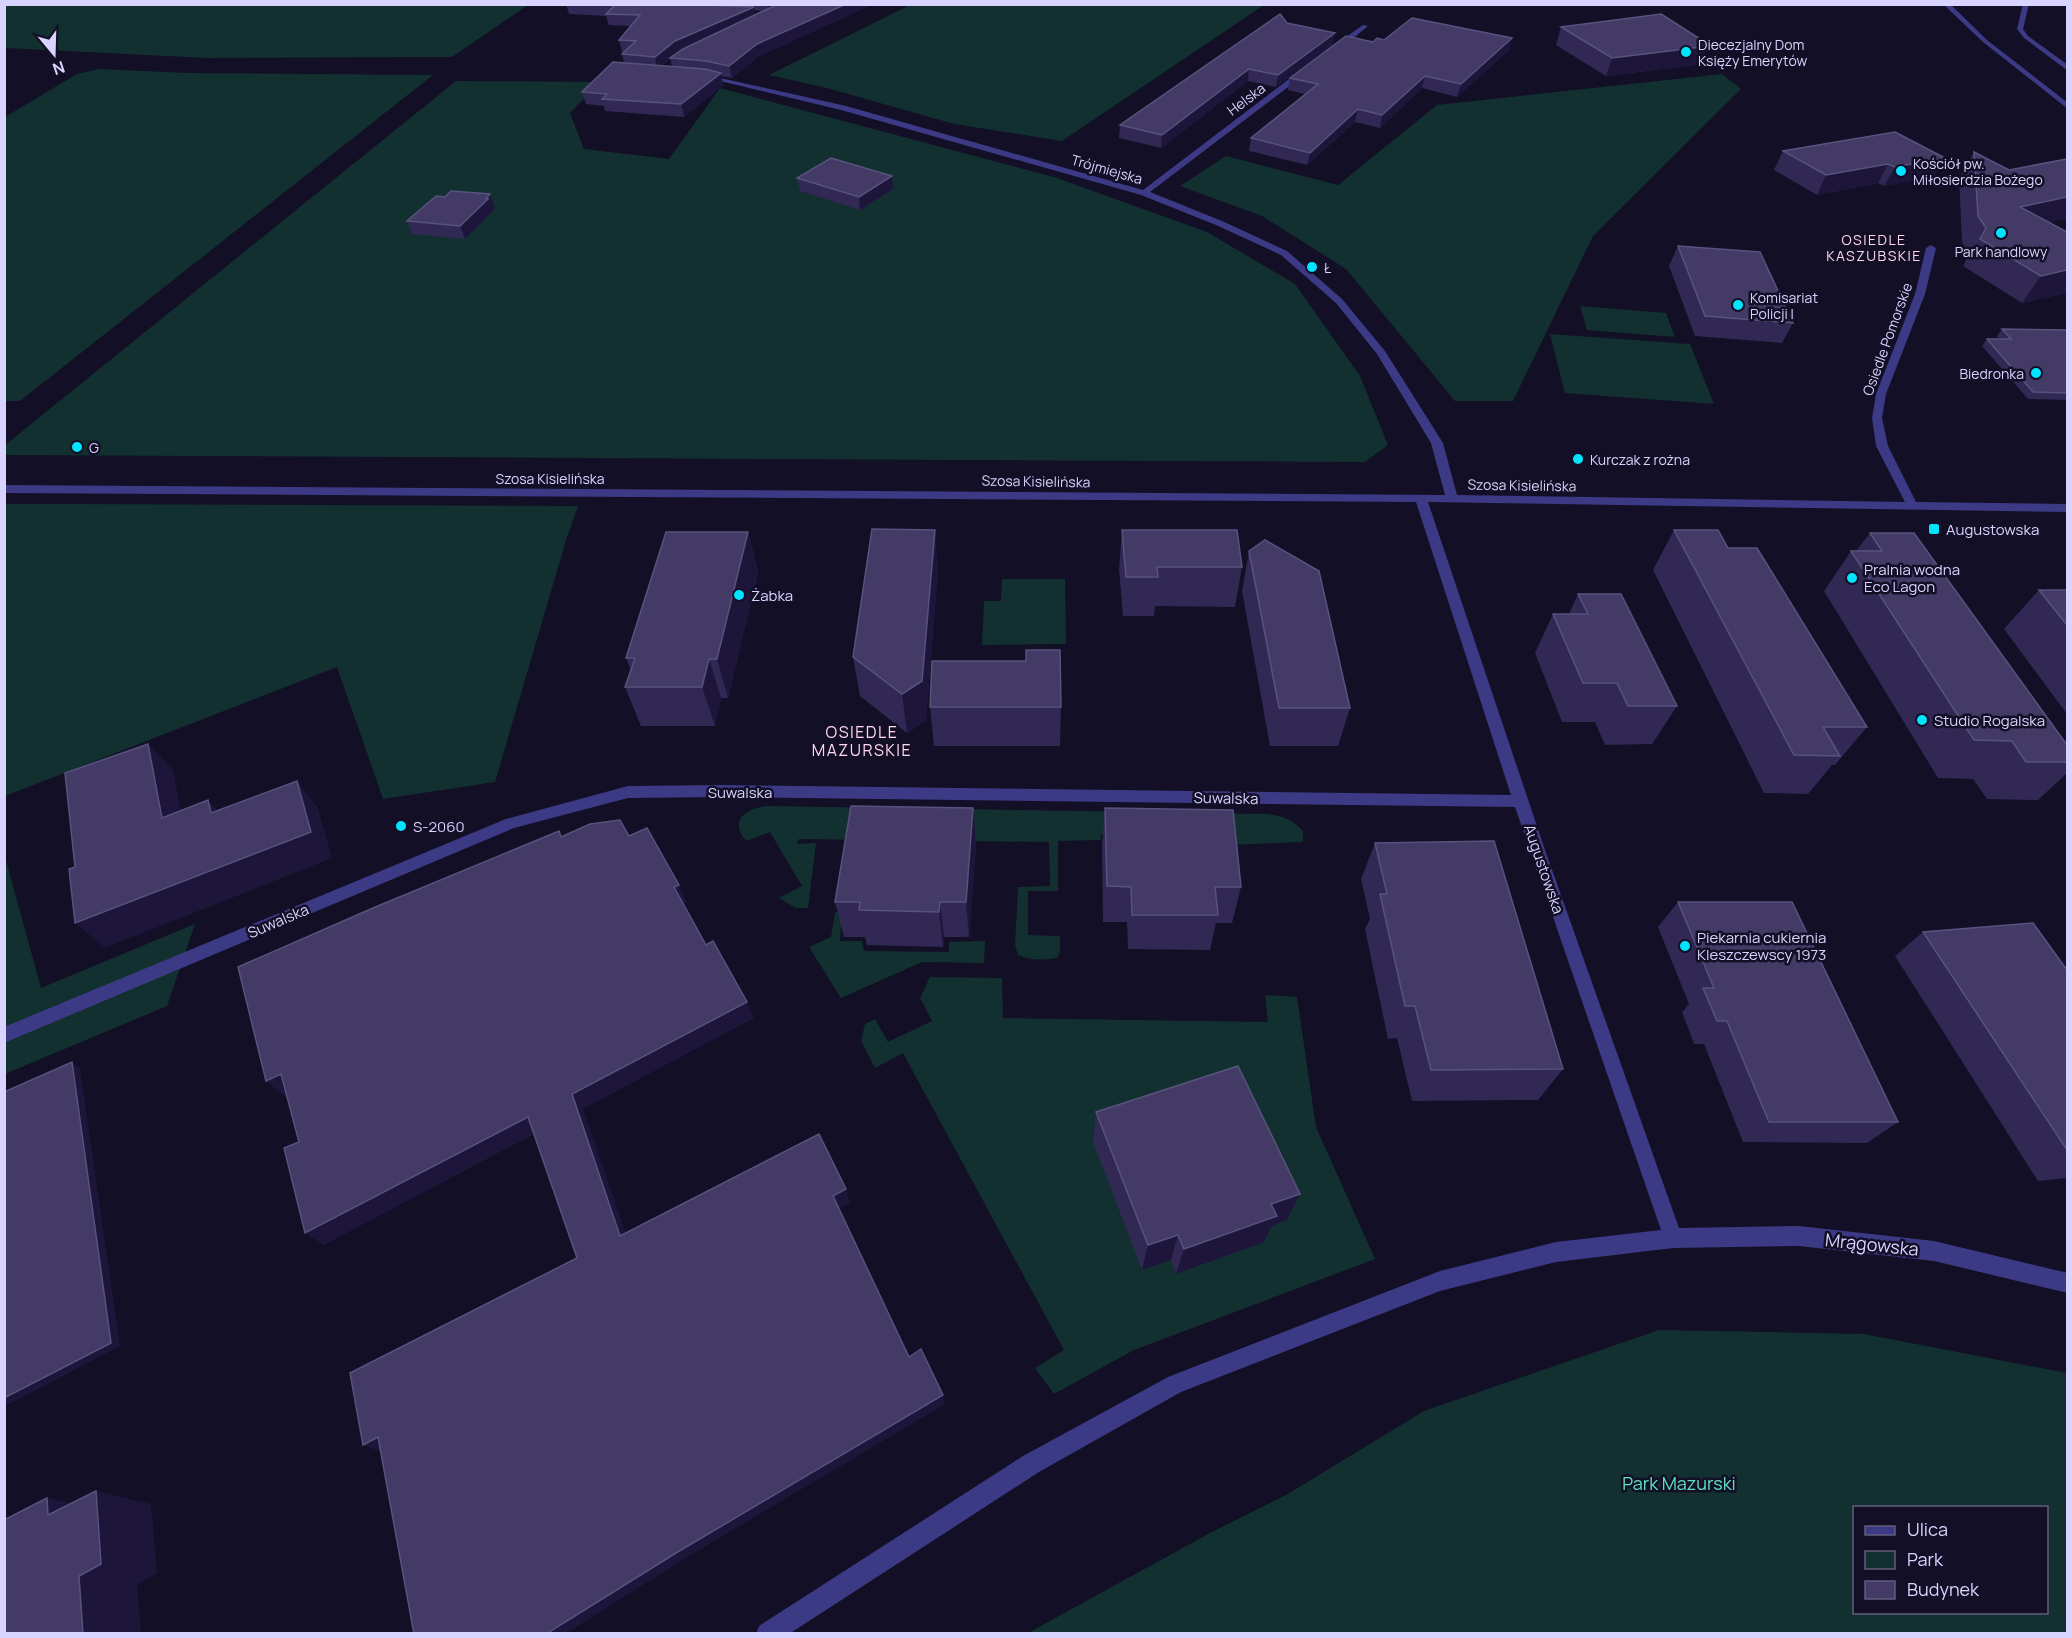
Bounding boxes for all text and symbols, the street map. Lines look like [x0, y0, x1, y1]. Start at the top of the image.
north arrow [24, 24, 84, 84]
place label: Diecezjalny Dom Księży Emerytów [1698, 35, 1807, 70]
marker: Diecezjalny Dom Księży Emerytów [1679, 45, 1693, 59]
text: N [50, 56, 68, 80]
street label: Helska [1223, 78, 1269, 120]
street label: Trójmiejska [1069, 150, 1145, 188]
place label: Kościół pw. Miłosierdzia Bożego [1913, 154, 2043, 189]
marker: Kościół pw. Miłosierdzia Bożego [1894, 164, 1908, 178]
marker: Park handlowy [1994, 226, 2008, 240]
district label: OSIEDLE KASZUBSKIE [1826, 230, 1922, 265]
place label: Park handlowy [1955, 242, 2048, 261]
place label: Ł [1324, 258, 1332, 277]
marker: Ł [1305, 260, 1319, 274]
street label: Osiedle Pomorskie [1858, 280, 1916, 398]
place label: Komisariat Policji I [1750, 288, 1818, 323]
marker: Komisariat Policji I [1731, 298, 1745, 312]
place label: Biedronka [1959, 364, 2024, 383]
marker: Biedronka [2029, 366, 2043, 380]
place label: G [89, 438, 99, 457]
marker: G [70, 440, 84, 454]
place label: Kurczak z rożna [1590, 450, 1690, 469]
marker: Kurczak z rożna [1571, 452, 1585, 466]
street label: Szosa Kisielińska [496, 469, 604, 488]
street label: Szosa Kisielińska [981, 471, 1091, 491]
street label: Szosa Kisielińska [1467, 475, 1577, 495]
place label: Augustowska [1946, 519, 2039, 540]
marker: Augustowska [1927, 522, 1941, 536]
place label: Pralnia wodna Eco Lagon [1864, 559, 1960, 597]
marker: Pralnia wodna Eco Lagon [1845, 571, 1859, 585]
place label: Żabka [751, 585, 793, 606]
marker: Żabka [732, 588, 746, 602]
place label: Studio Rogalska [1934, 710, 2045, 731]
marker: Studio Rogalska [1915, 713, 1929, 727]
district label: OSIEDLE MAZURSKIE [812, 721, 912, 761]
street label: Suwalska [708, 782, 772, 803]
street label: Suwalska [1193, 787, 1259, 809]
place label: S-2060 [413, 816, 465, 837]
marker: S-2060 [394, 819, 408, 833]
street label: Augustowska [1519, 822, 1569, 916]
street label: Suwalska [244, 899, 312, 943]
place label: Piekarnia cukiernia Kleszczewscy 1973 [1697, 927, 1826, 965]
marker: Piekarnia cukiernia Kleszczewscy 1973 [1678, 939, 1692, 953]
street label: Mrągowska [1824, 1227, 1920, 1261]
park label: Park Mazurski [1622, 1471, 1736, 1495]
legend [1853, 1506, 2048, 1614]
text: Ulica [1907, 1517, 1948, 1541]
text: Park [1907, 1547, 1944, 1571]
text: Budynek [1907, 1577, 1980, 1601]

